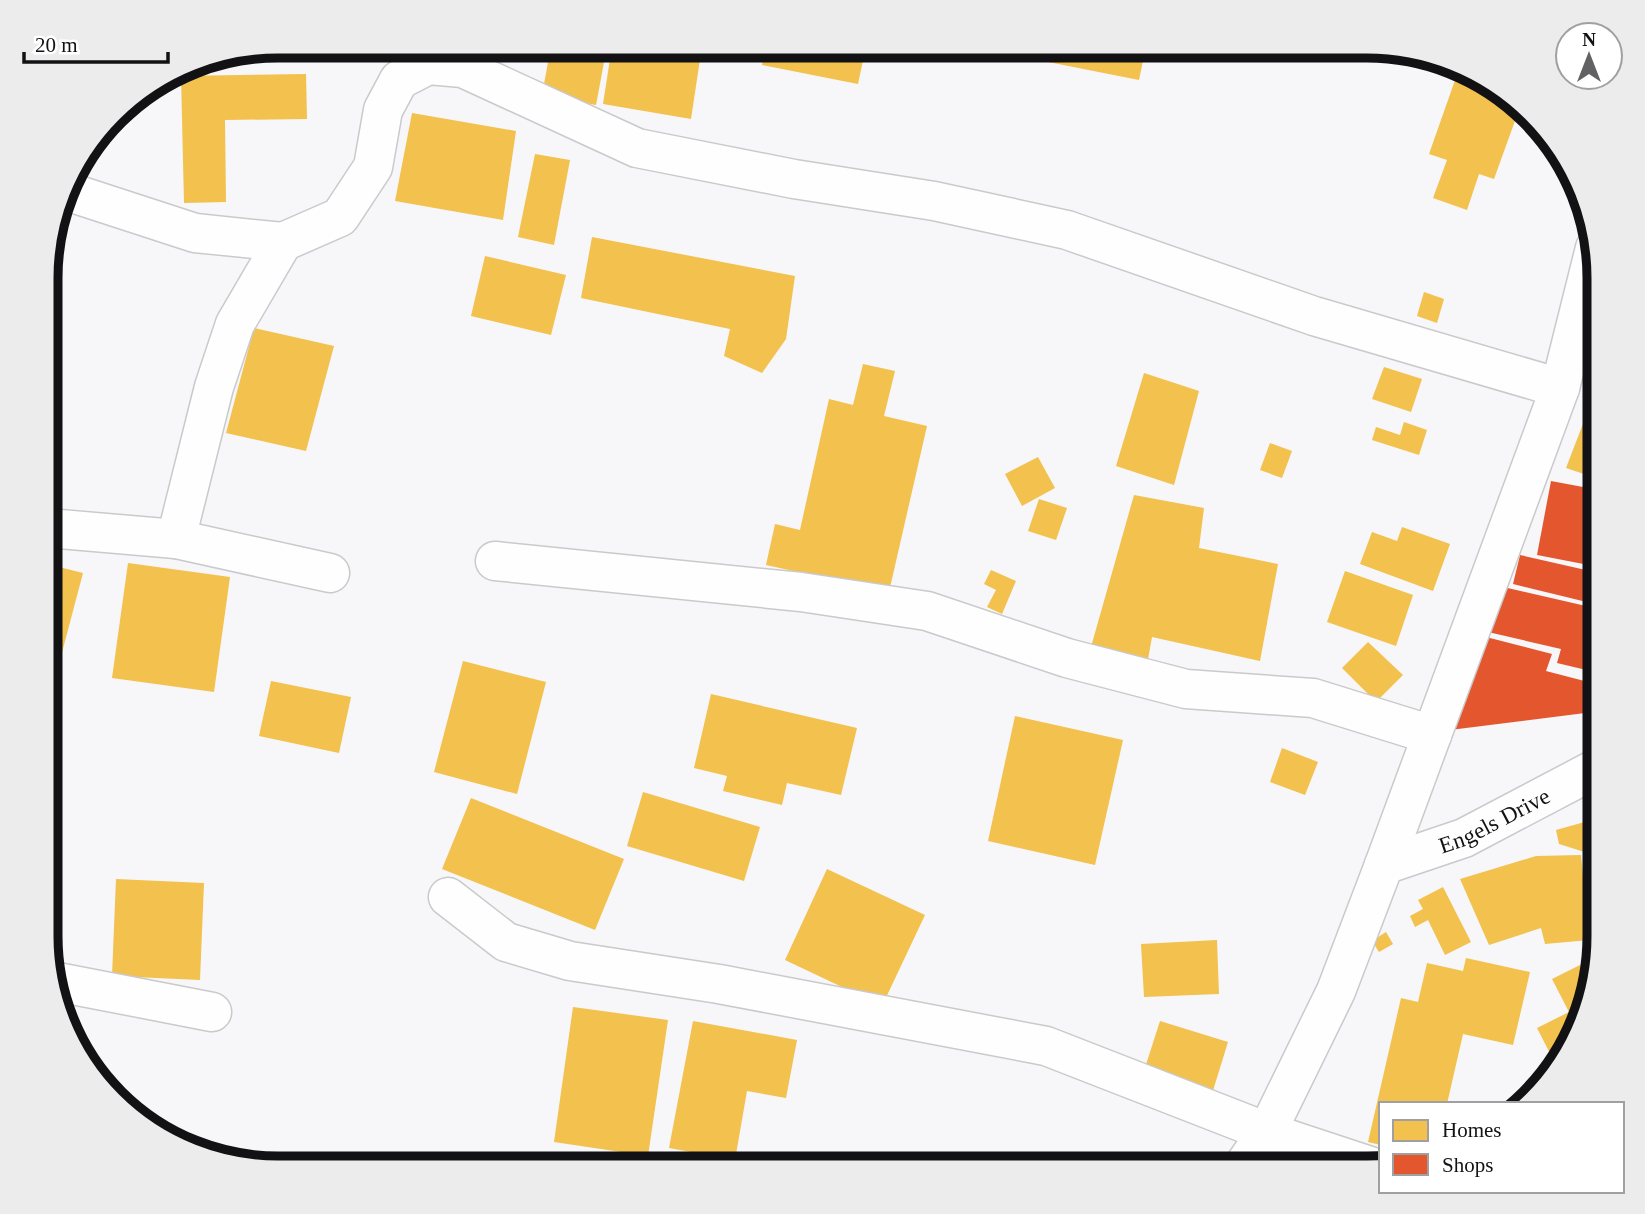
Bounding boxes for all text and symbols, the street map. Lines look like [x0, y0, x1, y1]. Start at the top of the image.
scale bar [24, 21, 168, 65]
north arrow [1554, 21, 1624, 91]
text: N [1582, 29, 1596, 50]
text: 20 m [35, 33, 78, 57]
street label: Engels Drive [1436, 783, 1554, 858]
legend [1379, 1102, 1624, 1193]
text: Homes [1442, 1118, 1502, 1142]
text: Shops [1442, 1153, 1493, 1177]

